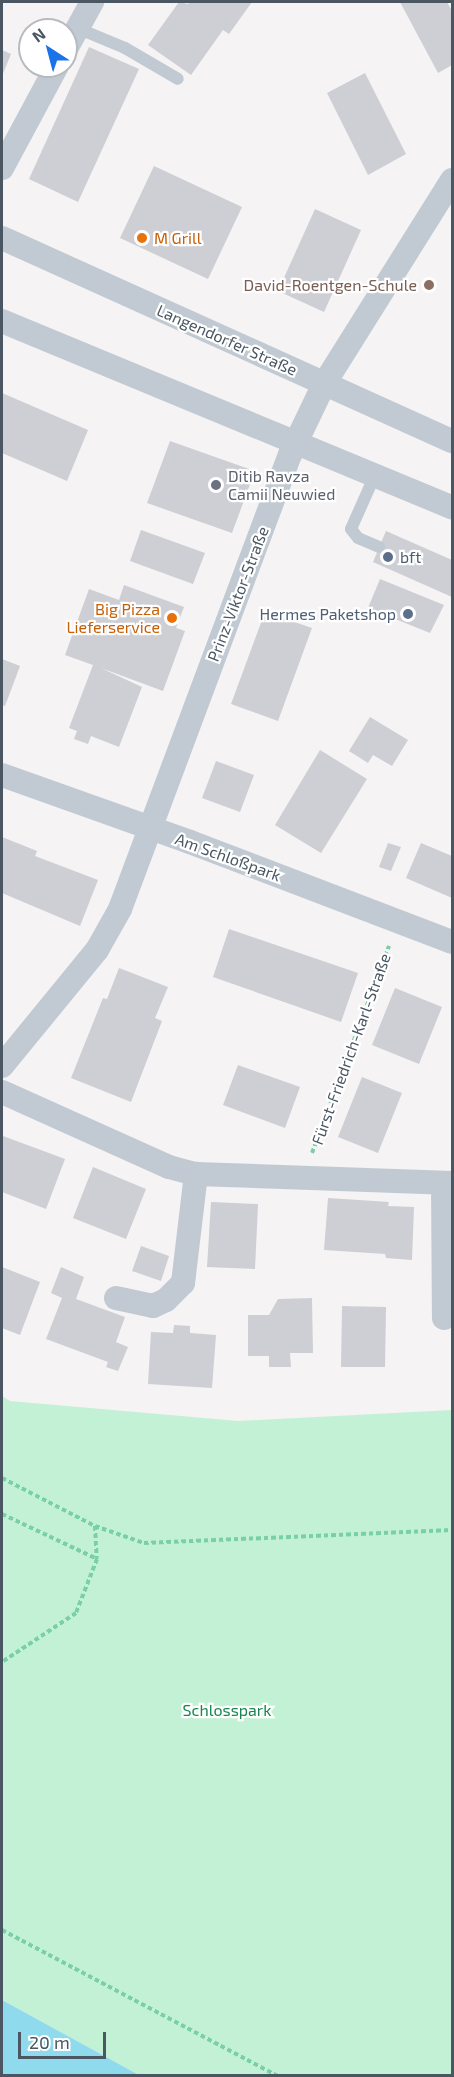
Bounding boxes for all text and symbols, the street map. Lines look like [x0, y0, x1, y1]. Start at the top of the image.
north arrow [18, 18, 78, 78]
text: N [28, 24, 49, 46]
place label: M Grill [154, 228, 202, 248]
marker: M Grill [135, 231, 149, 245]
place label: David-Roentgen-Schule [244, 275, 417, 295]
marker: David-Roentgen-Schule [422, 278, 436, 292]
street label: Langendorfer Straße [154, 300, 300, 380]
place label: Ditib Ravza Camii Neuwied [228, 466, 335, 504]
marker: Ditib Ravza Camii Neuwied [209, 478, 223, 492]
street label: Prinz-Viktor-Straße [203, 524, 273, 664]
place label: bft [400, 547, 421, 567]
marker: bft [381, 550, 395, 564]
place label: Big Pizza Lieferservice [66, 599, 160, 637]
place label: Hermes Paketshop [259, 604, 396, 624]
marker: Hermes Paketshop [401, 607, 415, 621]
marker: Big Pizza Lieferservice [165, 611, 179, 625]
street label: Am Schloßpark [173, 829, 283, 885]
street label: Fürst-Friedrich-Karl-Straße [307, 951, 395, 1147]
park label: Schlosspark [183, 1700, 271, 1720]
scale bar [21, 2020, 110, 2058]
text: 20 m [29, 2031, 70, 2053]

